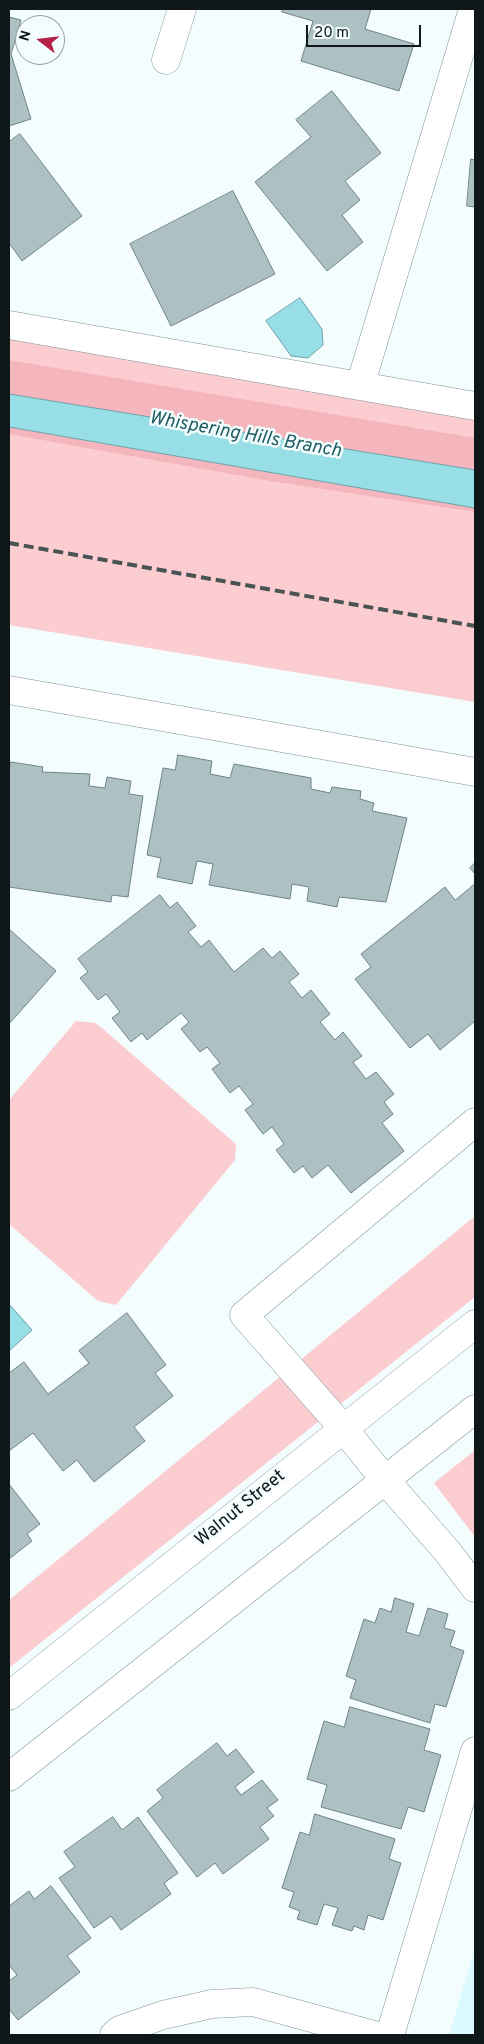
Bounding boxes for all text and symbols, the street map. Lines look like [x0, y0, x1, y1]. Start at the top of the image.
north arrow [15, 15, 65, 65]
scale bar [309, 15, 424, 47]
text: 20 m [314, 24, 349, 43]
text: N [17, 29, 36, 43]
water label: Whispering Hills Branch [147, 408, 343, 464]
street label: Walnut Street [192, 1466, 290, 1552]

